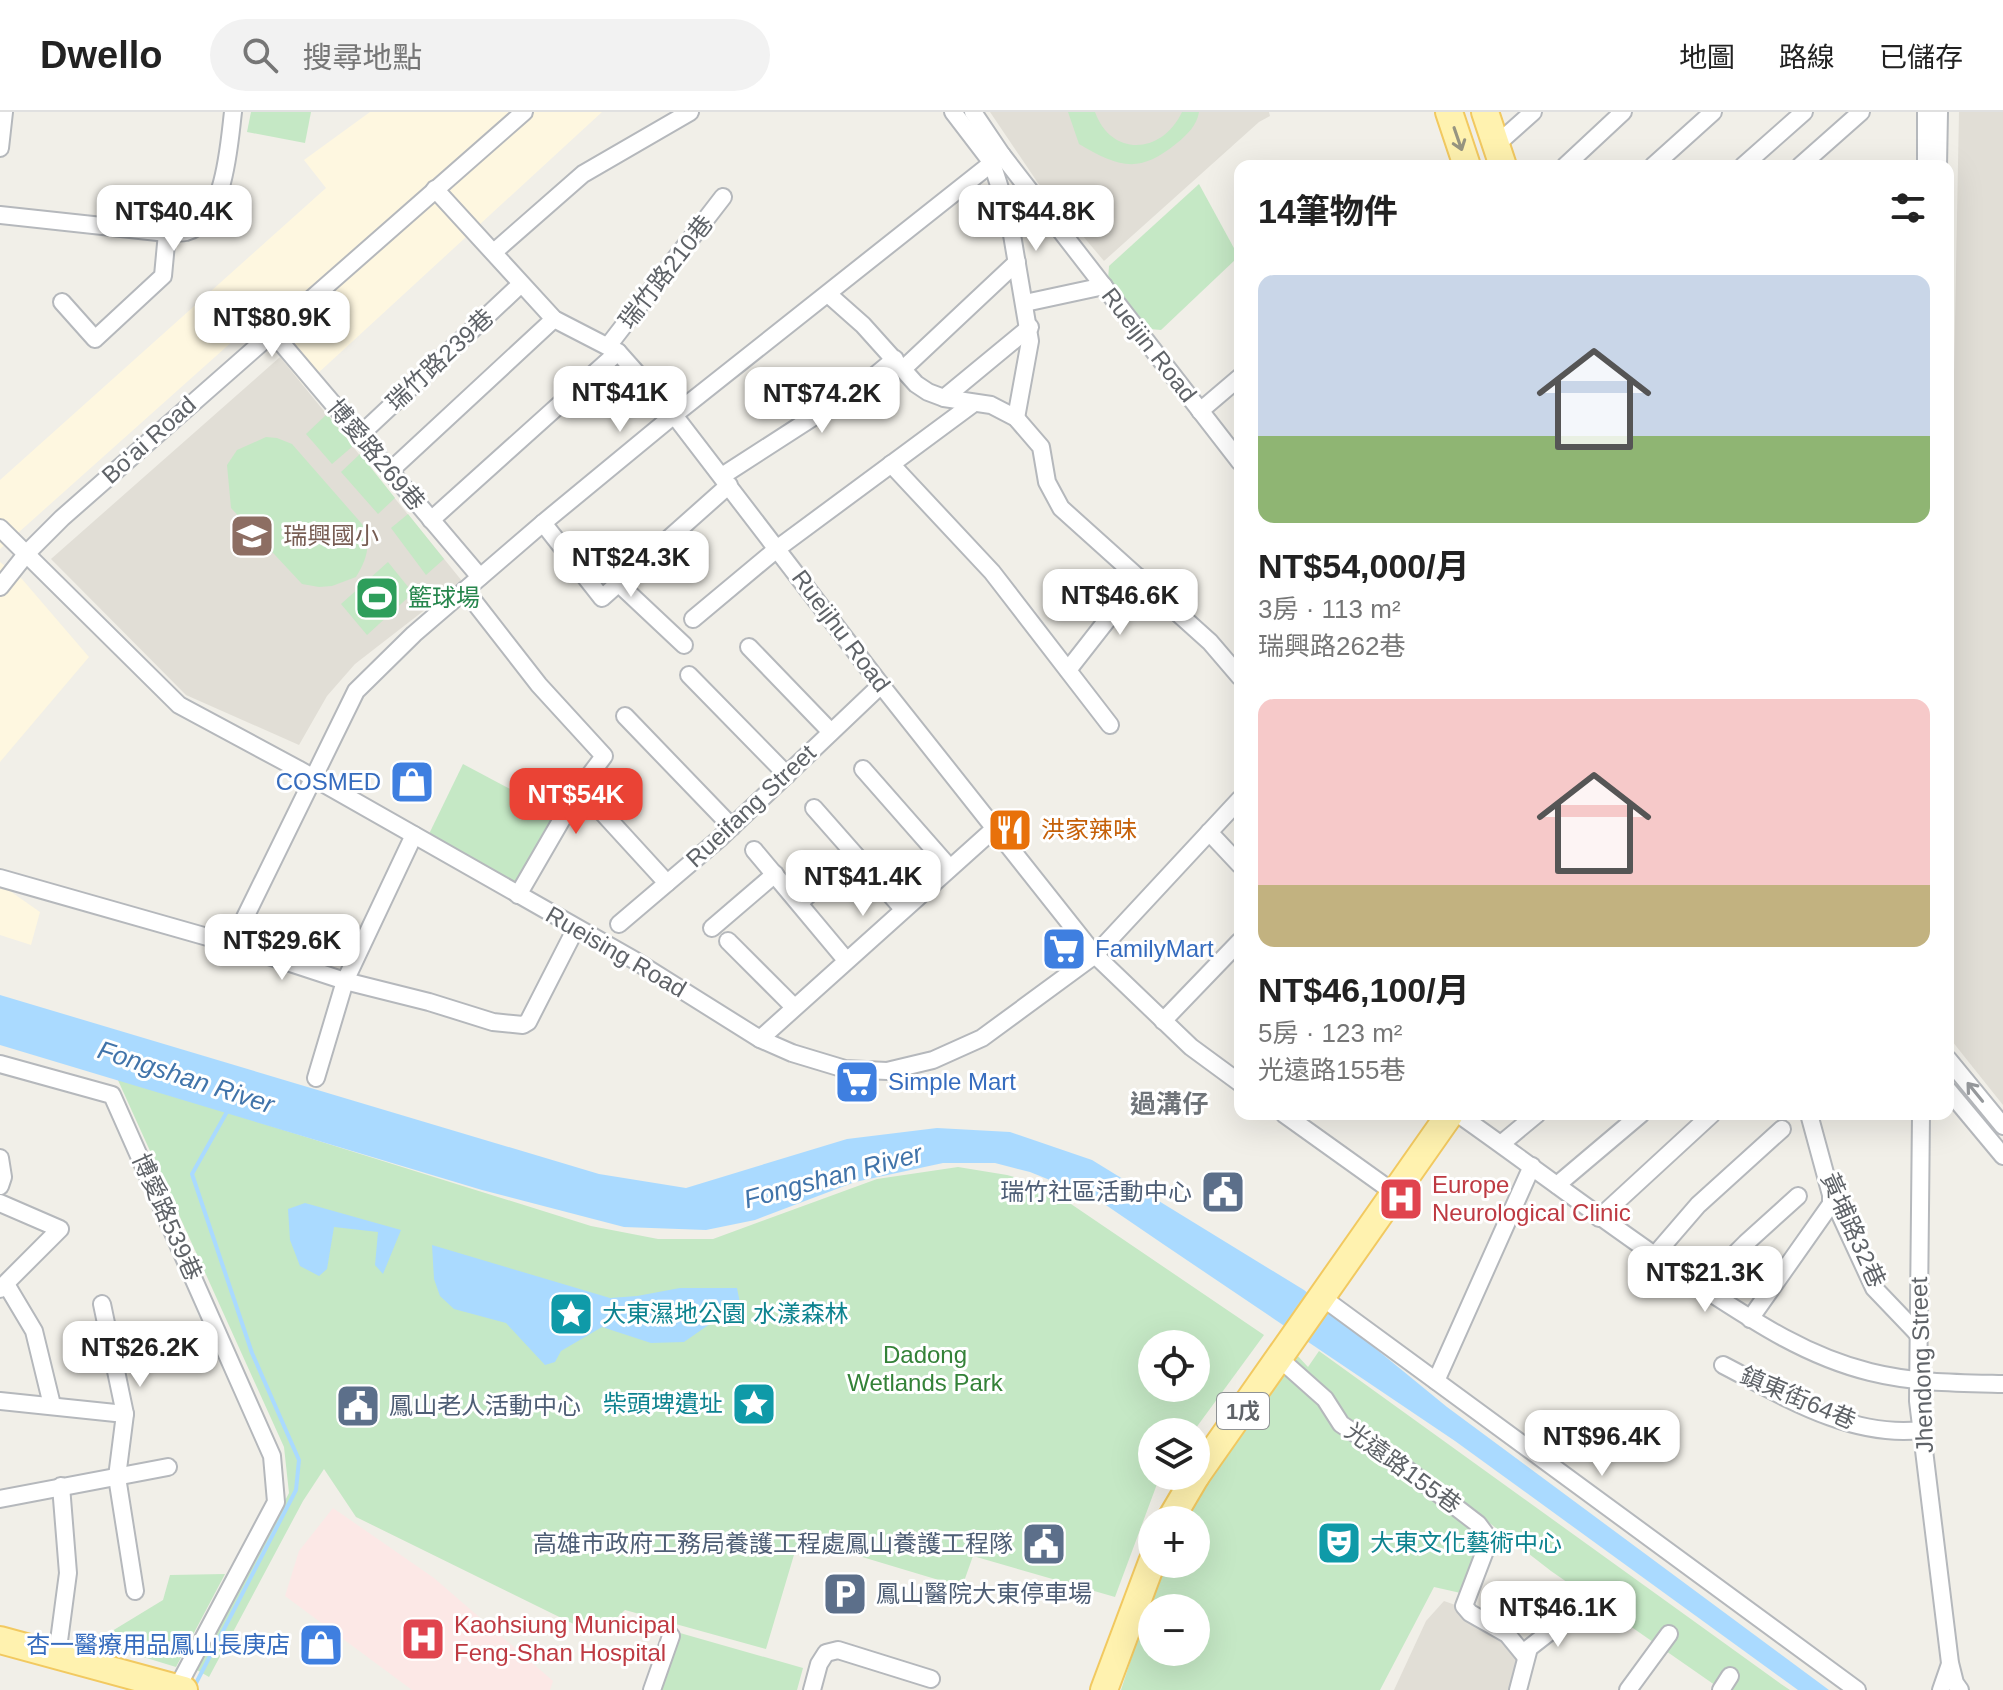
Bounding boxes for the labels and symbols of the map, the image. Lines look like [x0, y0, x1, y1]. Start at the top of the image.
one-way arrow [1452, 126, 1467, 151]
pin: NT$40.4K [91, 185, 257, 253]
pin: NT$44.8K [953, 185, 1119, 253]
street label: 瑞竹路210巷 [613, 210, 718, 334]
street label: Rueijin Road [1096, 282, 1202, 407]
pin: NT$80.9K [189, 291, 355, 359]
street label: 瑞竹路239巷 [381, 303, 499, 416]
pin: NT$41K [555, 366, 685, 434]
pin: NT$74.2K [739, 367, 905, 435]
street label: Bo'ai Road [96, 391, 201, 489]
street label: 博愛路269巷 [322, 394, 430, 515]
school or university icon: 瑞興國小 [228, 512, 276, 560]
place label: 瑞興國小 [283, 522, 379, 549]
pin: NT$24.3K [548, 531, 714, 599]
street label: Rueijhu Road [787, 564, 896, 697]
pin: NT$46.6K [1037, 569, 1203, 637]
sports icon: 籃球場 [353, 574, 401, 622]
place label: 籃球場 [408, 584, 480, 611]
street label: Rueifang Street [680, 739, 821, 872]
shop icon: COSMED [388, 758, 436, 806]
place label: COSMED [276, 768, 381, 795]
pin: NT$54K [511, 768, 641, 836]
restaurant icon: 洪家辣味 [986, 806, 1034, 854]
place label: 洪家辣味 [1041, 816, 1137, 843]
pin: NT$41.4K [780, 850, 946, 918]
street label: Rueising Road [541, 901, 691, 1003]
pin: NT$29.6K [199, 914, 365, 982]
supermarket icon: FamilyMart [1040, 925, 1088, 973]
place label: FamilyMart [1095, 935, 1214, 962]
water label: Fongshan River [94, 1034, 279, 1120]
supermarket icon: Simple Mart [833, 1058, 881, 1106]
place label: Simple Mart [888, 1068, 1016, 1095]
one-way arrow [1967, 1082, 1984, 1103]
district label: 過溝仔 [1130, 1089, 1208, 1119]
water label: Fongshan River [740, 1137, 927, 1214]
street label: 博愛路539巷 [127, 1149, 207, 1284]
public building icon: 瑞竹社區活動中心 [1199, 1168, 1247, 1216]
street label: 黃埔路32巷 [1816, 1168, 1891, 1291]
place label: Europe Neurological Clinic [1432, 1171, 1631, 1226]
hospital icon: Europe Neurological Clinic [1377, 1175, 1425, 1223]
place label: 瑞竹社區活動中心 [1000, 1178, 1192, 1205]
pin: NT$21.3K [1622, 1246, 1788, 1314]
street label: Jhendong Street [1905, 1276, 1938, 1454]
place icon: 大東濕地公園 水漾森林 [547, 1290, 595, 1338]
place label: 大東濕地公園 水漾森林 [602, 1300, 849, 1327]
pin: NT$26.2K [57, 1321, 223, 1389]
park label: Dadong Wetlands Park [847, 1341, 1004, 1396]
street label: 鎮東街64巷 [1736, 1361, 1860, 1434]
place icon: 柴頭埤遺址 [730, 1380, 778, 1428]
public building icon: 鳳山老人活動中心 [334, 1382, 382, 1430]
place label: 柴頭埤遺址 [603, 1390, 723, 1417]
place label: 鳳山老人活動中心 [389, 1392, 581, 1419]
road number: 1戊 [1217, 1393, 1269, 1429]
pin: NT$96.4K [1519, 1410, 1685, 1478]
street label: 光遠路155巷 [1340, 1417, 1466, 1519]
theatre icon: 大東文化藝術中心 [1315, 1519, 1363, 1567]
public building icon: 高雄市政府工務局養護工程處鳳山養護工程隊 [1020, 1520, 1068, 1568]
place label: 大東文化藝術中心 [1370, 1529, 1562, 1556]
place label: 高雄市政府工務局養護工程處鳳山養護工程隊 [533, 1530, 1013, 1557]
parking icon: 鳳山醫院大東停車場 [821, 1570, 869, 1618]
place label: 鳳山醫院大東停車場 [876, 1580, 1092, 1607]
pin: NT$46.1K [1475, 1581, 1641, 1649]
place label: Kaohsiung Municipal Feng-Shan Hospital [454, 1611, 675, 1666]
hospital icon: Kaohsiung Municipal Feng-Shan Hospital [399, 1615, 447, 1663]
shop icon: 杏一醫療用品鳳山長庚店 [297, 1621, 345, 1669]
place label: 杏一醫療用品鳳山長庚店 [26, 1631, 290, 1658]

